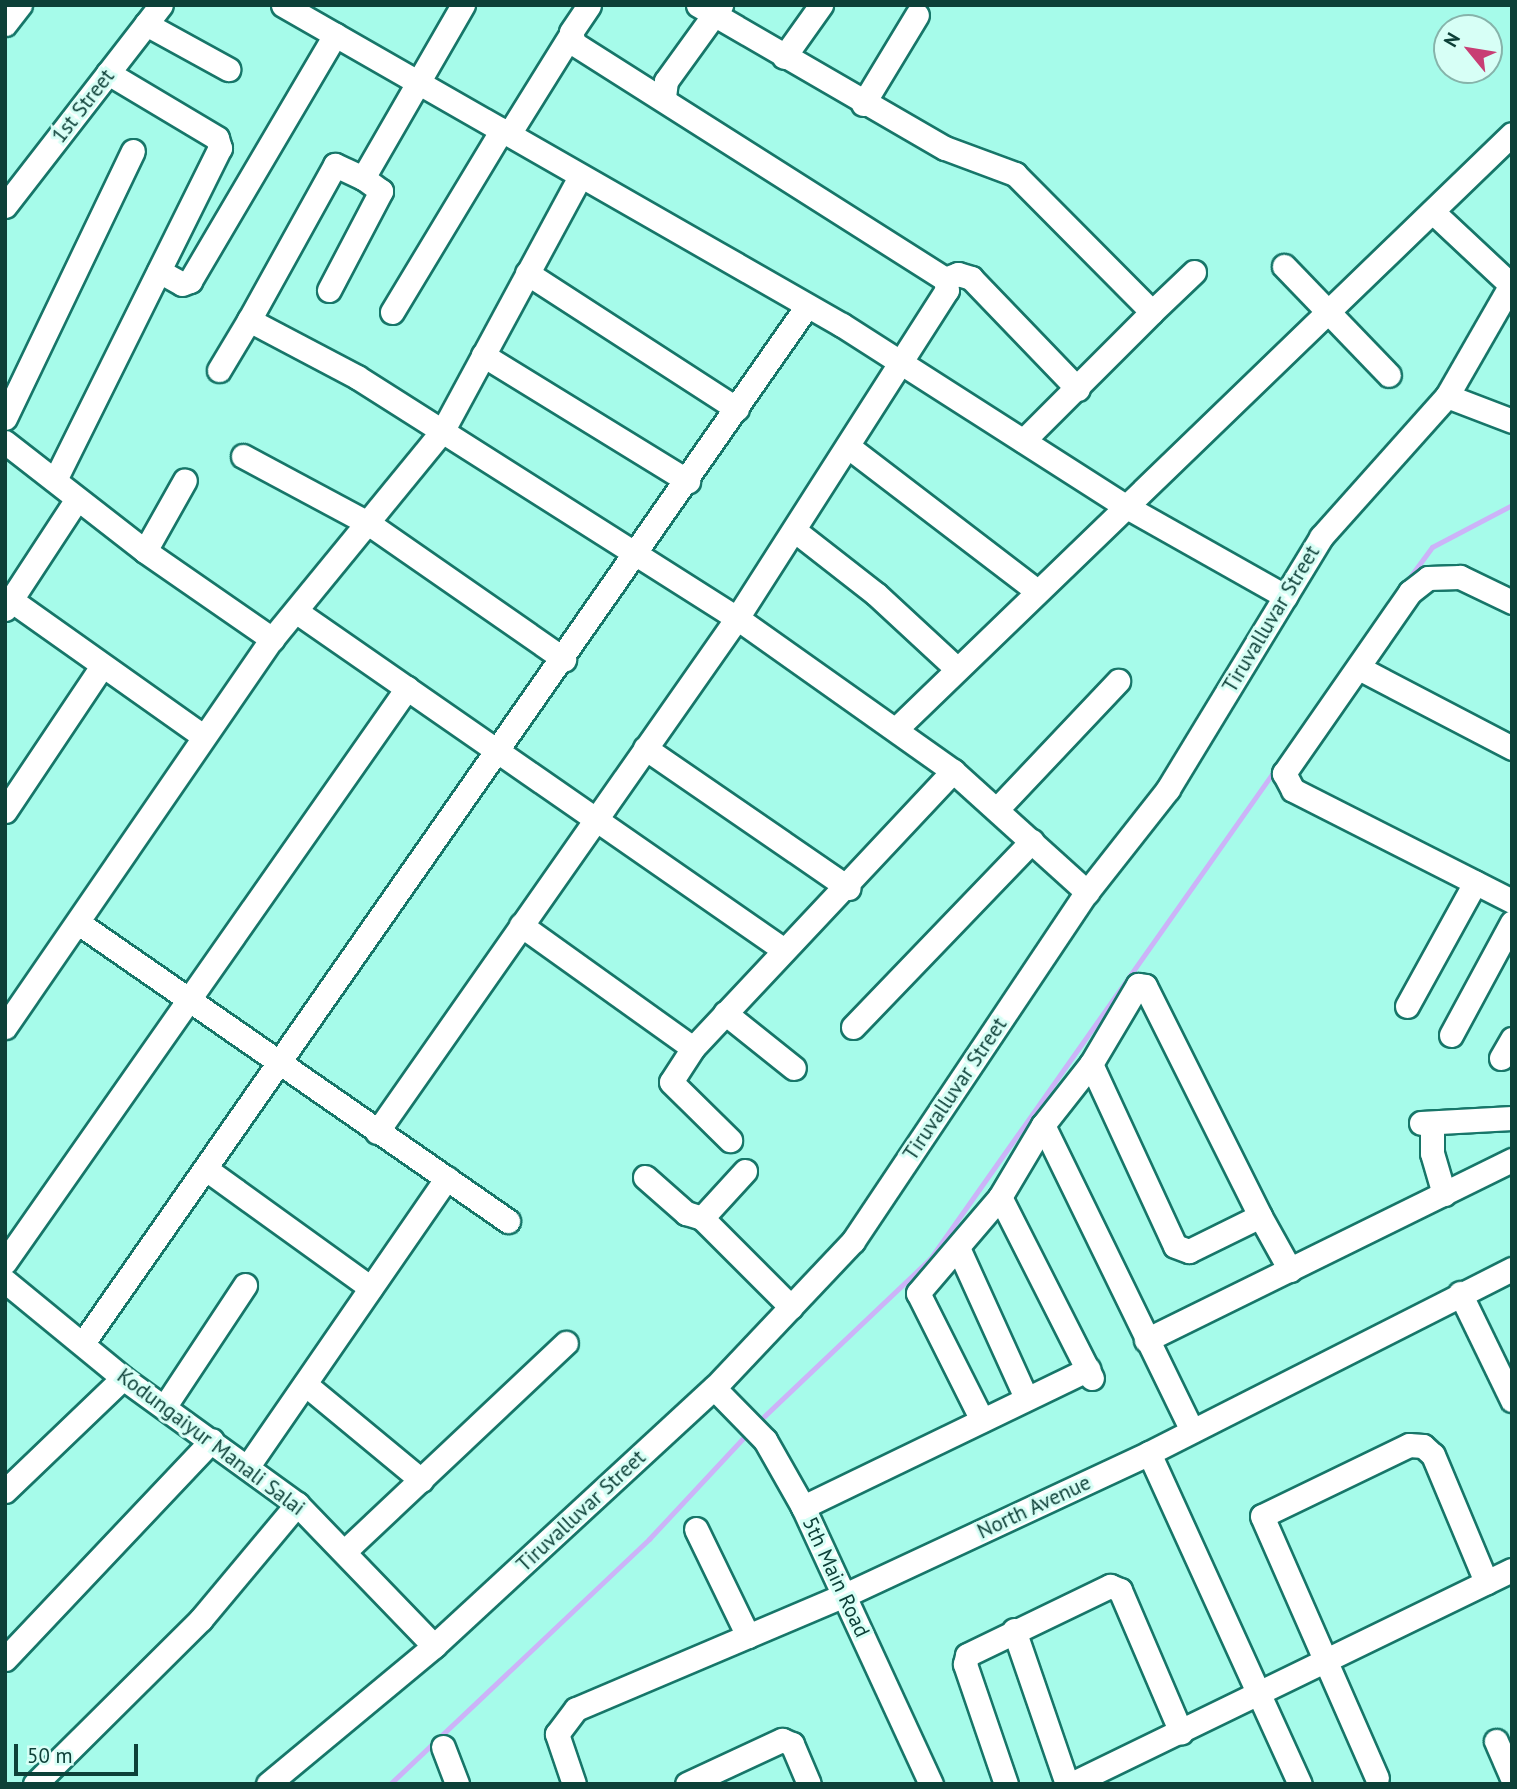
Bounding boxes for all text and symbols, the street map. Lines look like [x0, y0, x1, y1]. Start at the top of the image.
north arrow [1433, 14, 1503, 84]
text: N [1438, 28, 1465, 51]
street label: 1st Street [46, 64, 120, 148]
street label: Tiruvalluvar Street [1217, 541, 1325, 697]
street label: Tiruvalluvar Street [898, 1013, 1012, 1165]
street label: Kodungaiyur Manali Salai [112, 1363, 310, 1521]
street label: Tiruvalluvar Street [511, 1445, 651, 1577]
street label: North Avenue [973, 1470, 1095, 1544]
street label: 5th Main Road [797, 1513, 875, 1641]
scale bar [18, 1730, 142, 1774]
text: 50 m [27, 1742, 73, 1769]

